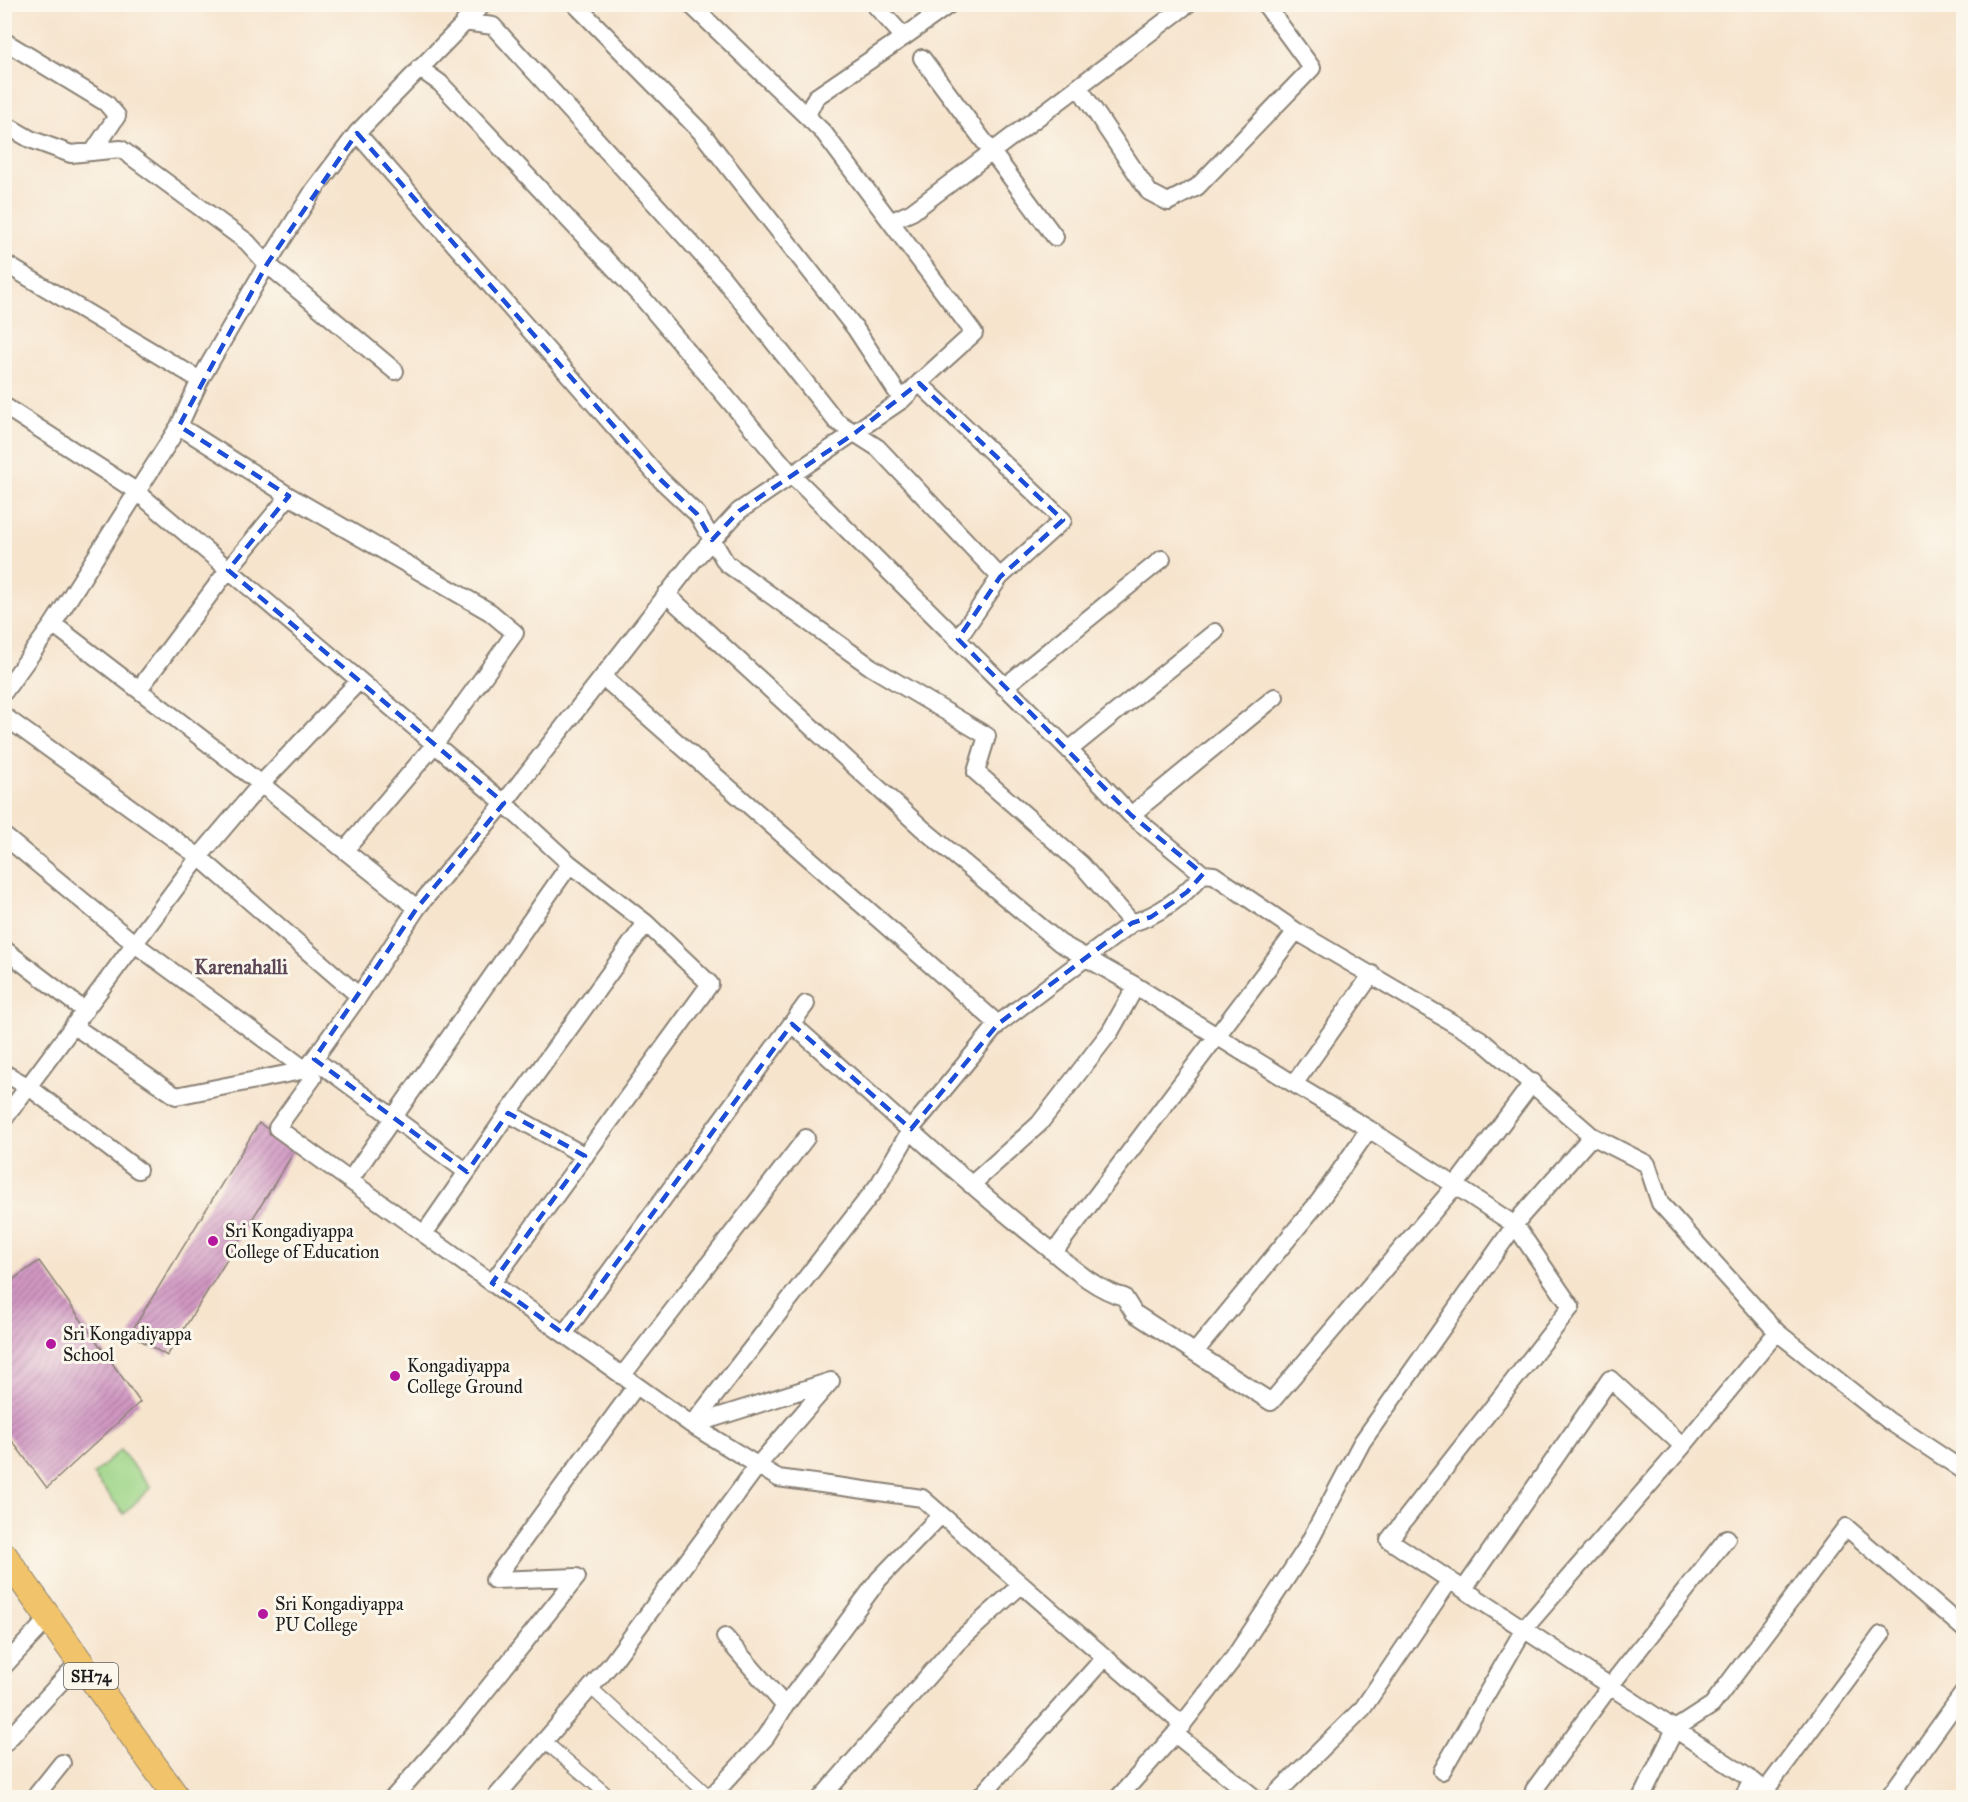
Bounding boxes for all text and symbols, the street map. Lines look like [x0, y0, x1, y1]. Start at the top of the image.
district label: Karenahalli [194, 955, 288, 979]
place label: Sri Kongadiyappa College of Education [225, 1220, 380, 1264]
marker: Sri Kongadiyappa College of Education [206, 1234, 220, 1248]
place label: Sri Kongadiyappa School [63, 1323, 192, 1366]
marker: Sri Kongadiyappa School [44, 1337, 58, 1351]
place label: Kongadiyappa College Ground [407, 1355, 523, 1399]
marker: Kongadiyappa College Ground [388, 1369, 402, 1383]
place label: Sri Kongadiyappa PU College [275, 1593, 404, 1637]
marker: Sri Kongadiyappa PU College [256, 1607, 270, 1621]
road number: SH74 [64, 1663, 118, 1689]

